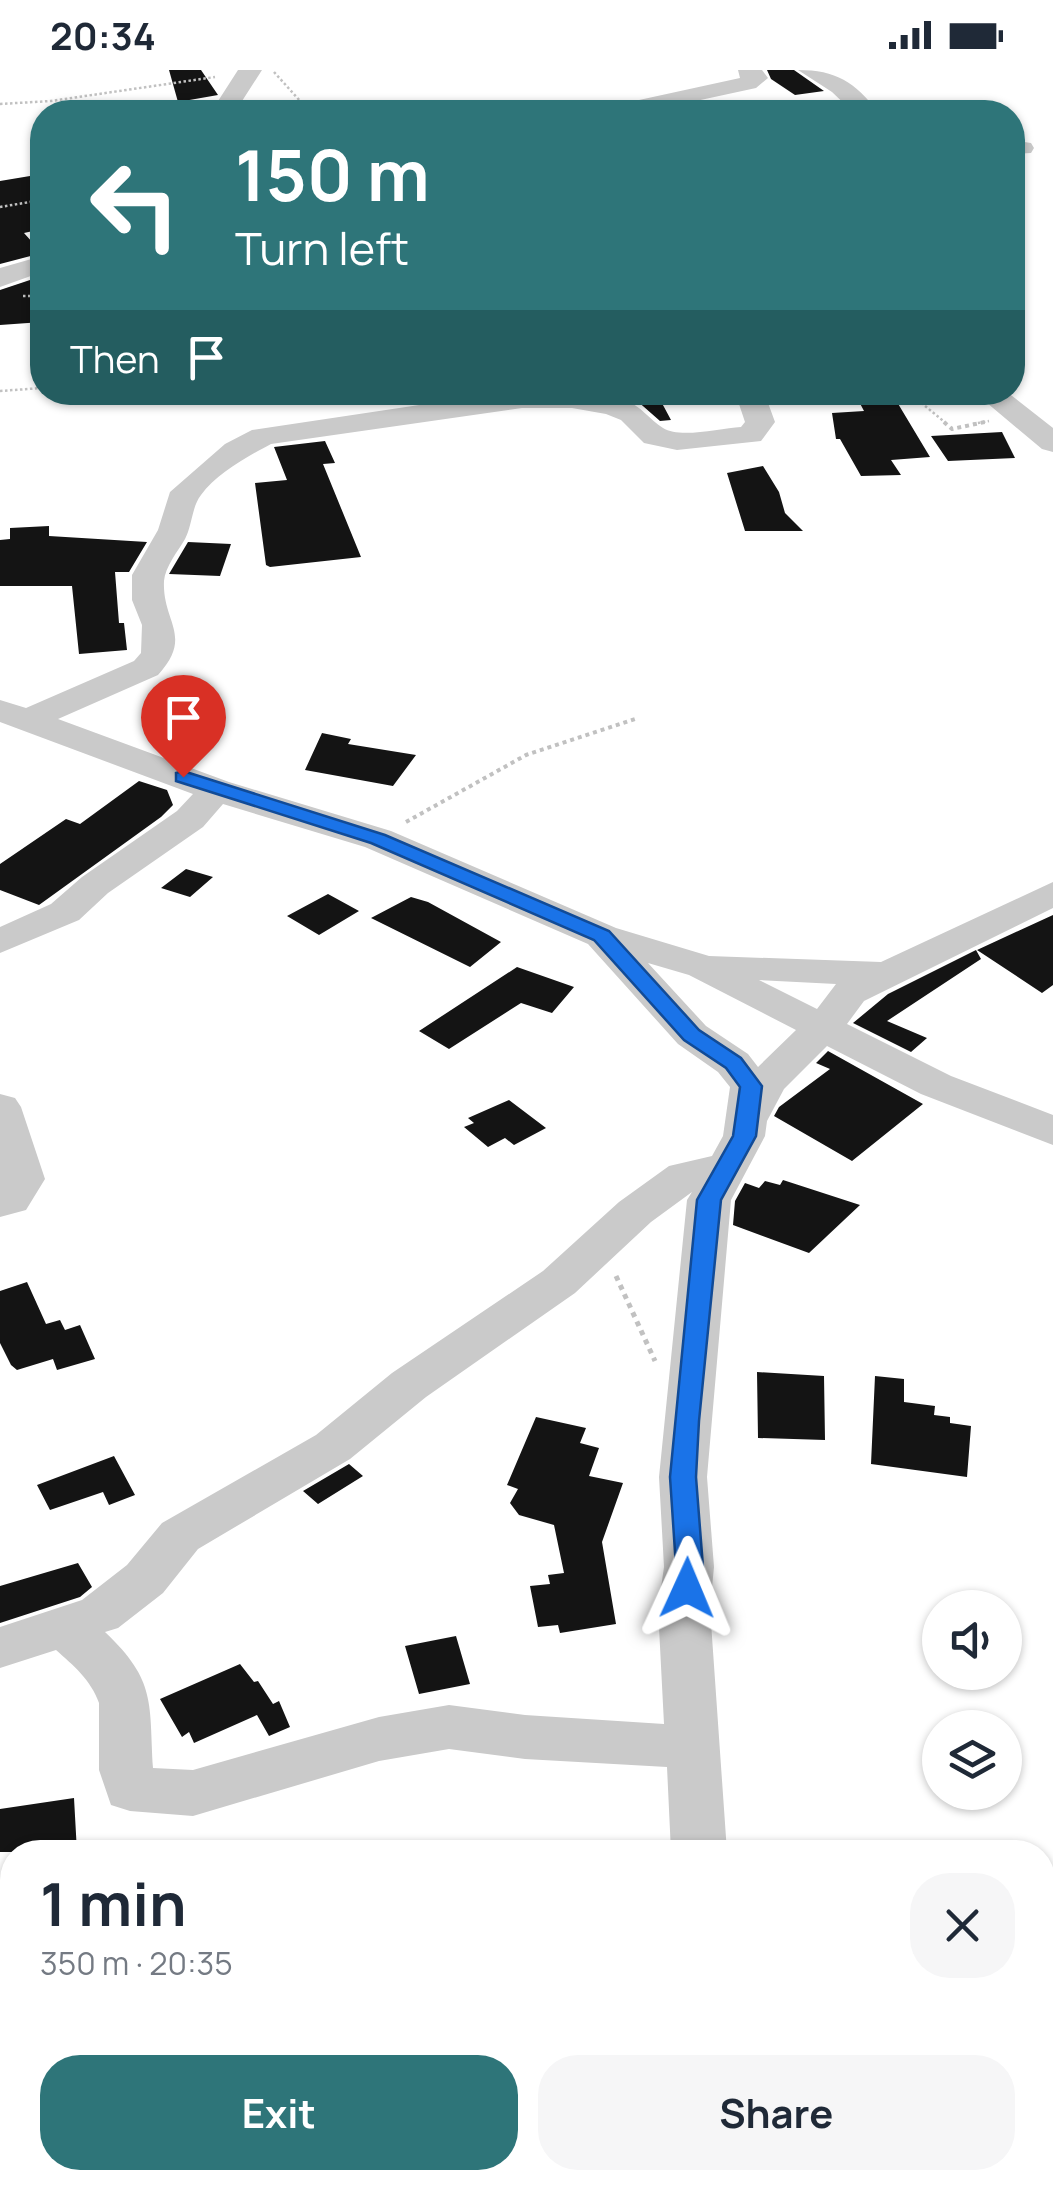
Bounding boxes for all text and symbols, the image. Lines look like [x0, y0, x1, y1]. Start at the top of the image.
text: 20:34 [50, 9, 156, 61]
text: 150 m [235, 126, 430, 222]
icon: left [70, 140, 200, 270]
text: Turn left [235, 217, 409, 279]
icon: arrive [179, 330, 234, 385]
text: Then [70, 332, 159, 384]
pin [141, 675, 226, 778]
icon: arrive [156, 690, 211, 745]
position arrow [635, 1536, 739, 1640]
map controls [922, 1590, 1022, 1810]
button: sound [922, 1590, 1022, 1690]
button: layers [922, 1710, 1022, 1810]
text: 1 min [40, 1862, 187, 1944]
button: close [910, 1873, 1015, 1978]
text: 350 m · 20:35 [40, 1941, 233, 1985]
button: Exit [40, 2055, 518, 2170]
button: Share [538, 2055, 1015, 2170]

